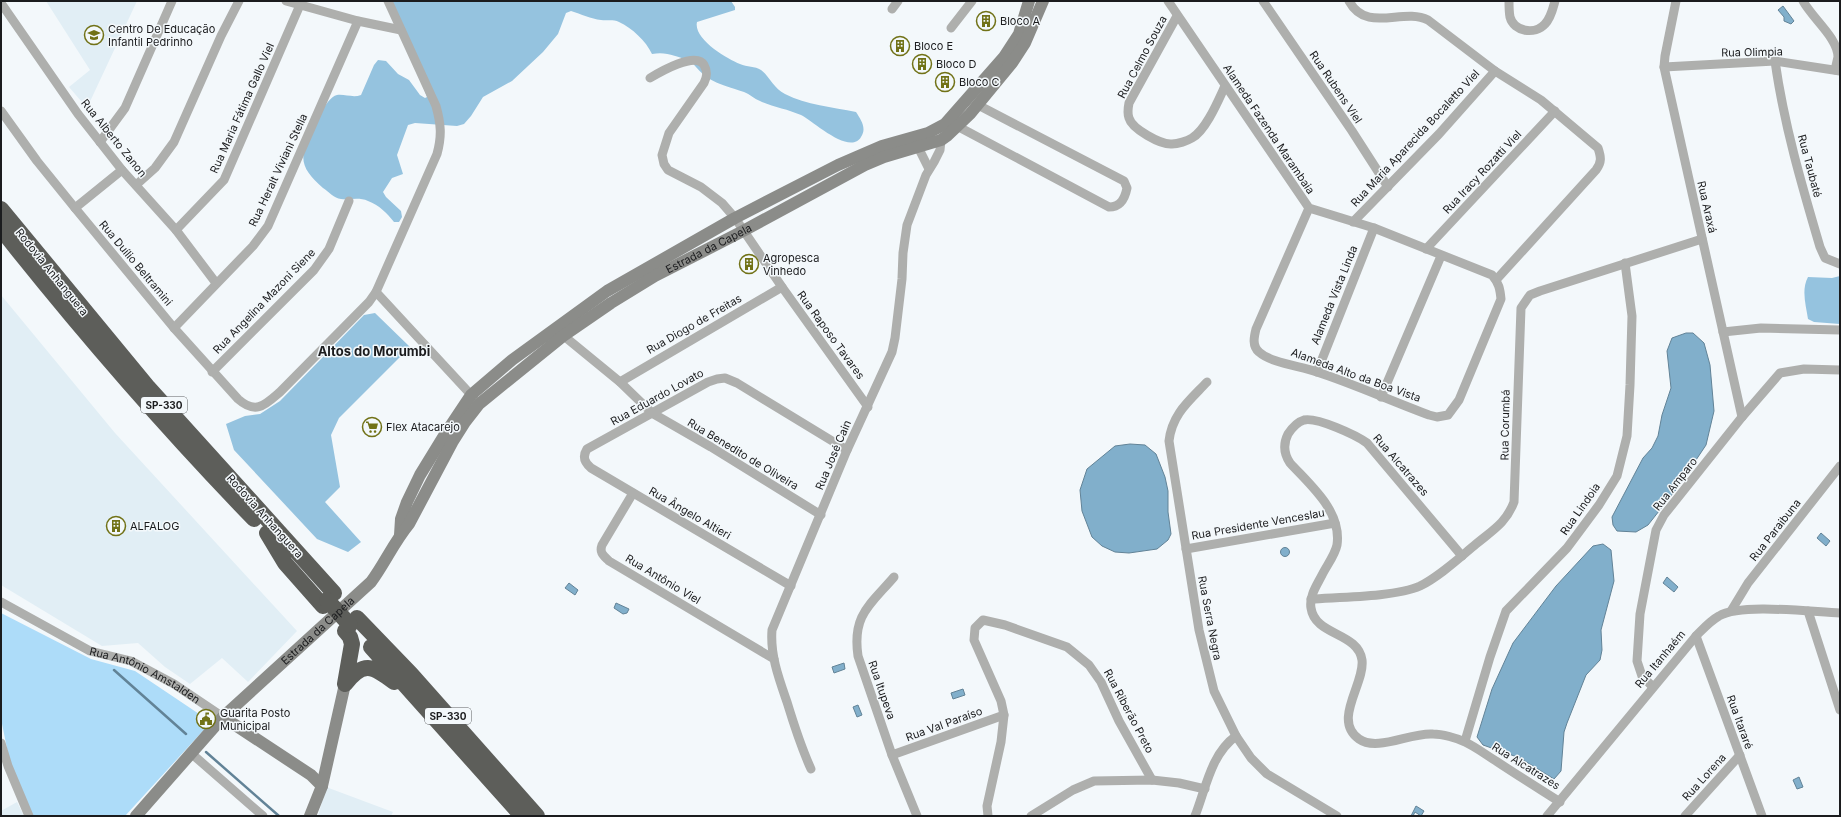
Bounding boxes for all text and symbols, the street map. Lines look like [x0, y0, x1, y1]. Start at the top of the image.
building icon: Bloco A [975, 10, 997, 32]
street label: Rua Celmo Souza [1114, 13, 1170, 101]
place label: Bloco A [1000, 14, 1040, 28]
place label: Centro De Educação Infantil Pedrinho [108, 22, 216, 49]
school or university icon: Centro De Educação Infantil Pedrinho [83, 24, 105, 46]
building icon: Bloco E [889, 35, 911, 57]
place label: Bloco E [914, 39, 953, 53]
street label: Rua Maria Fátima Gallo Viel [207, 41, 277, 175]
street label: Rua Olimpia [1721, 44, 1783, 60]
street label: Rua Rubens Viel [1307, 48, 1365, 126]
building icon: Bloco D [911, 53, 933, 75]
place label: Bloco D [936, 57, 976, 71]
street label: Alameda Fazenda Marambaia [1220, 61, 1318, 197]
street label: Rua Maria Aparecida Bocaletto Viel [1348, 67, 1482, 209]
building icon: Bloco C [934, 71, 956, 93]
place label: Bloco C [959, 75, 999, 89]
street label: Rua Alberto Zanon [78, 96, 150, 180]
street label: Rua Heralt Viviani Stella [246, 111, 310, 229]
street label: Rua Iracy Rozatti Viel [1440, 127, 1524, 217]
street label: Rua Taubaté [1795, 133, 1825, 199]
street label: Rua Araxá [1694, 180, 1720, 234]
street label: Rua Duílio Beltramini [96, 218, 176, 308]
street label: Estrada da Capela [663, 221, 754, 276]
street label: Rodovia Anhanguera [13, 226, 91, 318]
street label: Alameda Vista Linda [1308, 243, 1360, 347]
street label: Rua Angelina Mazoni Siene [210, 245, 318, 357]
place label: Agropesca Vinhedo [763, 251, 819, 278]
building icon: Agropesca Vinhedo [738, 253, 760, 275]
street label: Rua Raposo Tavares [794, 288, 868, 382]
street label: Rua Diogo de Freitas [644, 291, 744, 357]
district label: Altos do Morumbi [318, 343, 430, 359]
street label: Alameda Alto da Boa Vista [1289, 345, 1423, 405]
street label: Rua Eduardo Lovato [608, 365, 706, 428]
street label: Rua Corumbá [1497, 389, 1513, 461]
road number: SP-330 [141, 397, 187, 413]
street label: Rua Benedito de Oliveira [685, 415, 801, 493]
supermarket icon: Flex Atacarejo [361, 416, 383, 438]
street label: Rua José Cain [812, 418, 854, 492]
place label: Flex Atacarejo [386, 420, 460, 434]
street label: Rua Alcatrazes [1370, 431, 1432, 499]
street label: Rua Amparo [1650, 454, 1700, 513]
street label: Rodovia Anhanguera [224, 471, 306, 561]
street label: Rua Lindoia [1557, 480, 1603, 538]
street label: Rua Ângelo Altieri [646, 484, 734, 542]
street label: Rua Paraibuna [1746, 496, 1804, 564]
street label: Rua Presidente Venceslau [1190, 505, 1326, 543]
building icon: ALFALOG [105, 515, 127, 537]
place label: ALFALOG [130, 519, 179, 533]
street label: Rua Antônio Viel [623, 551, 703, 607]
street label: Rua Serra Negra [1195, 575, 1225, 661]
street label: Estrada da Capela [278, 594, 357, 668]
street label: Rua Itanhaém [1632, 627, 1688, 691]
street label: Rua Antônio Amstalden [88, 644, 203, 707]
street label: Rua Itupeva [865, 659, 899, 721]
street label: Rua Riberão Preto [1101, 667, 1157, 756]
street label: Rua Itararé [1724, 693, 1756, 751]
street label: Rua Val Paraíso [904, 704, 985, 744]
place label: Guarita Posto Municipal [220, 706, 291, 733]
public building icon: Guarita Posto Municipal [195, 708, 217, 730]
road number: SP-330 [425, 708, 471, 724]
street label: Rua Alcatrazes [1489, 739, 1563, 793]
street label: Rua Lorena [1679, 750, 1729, 804]

